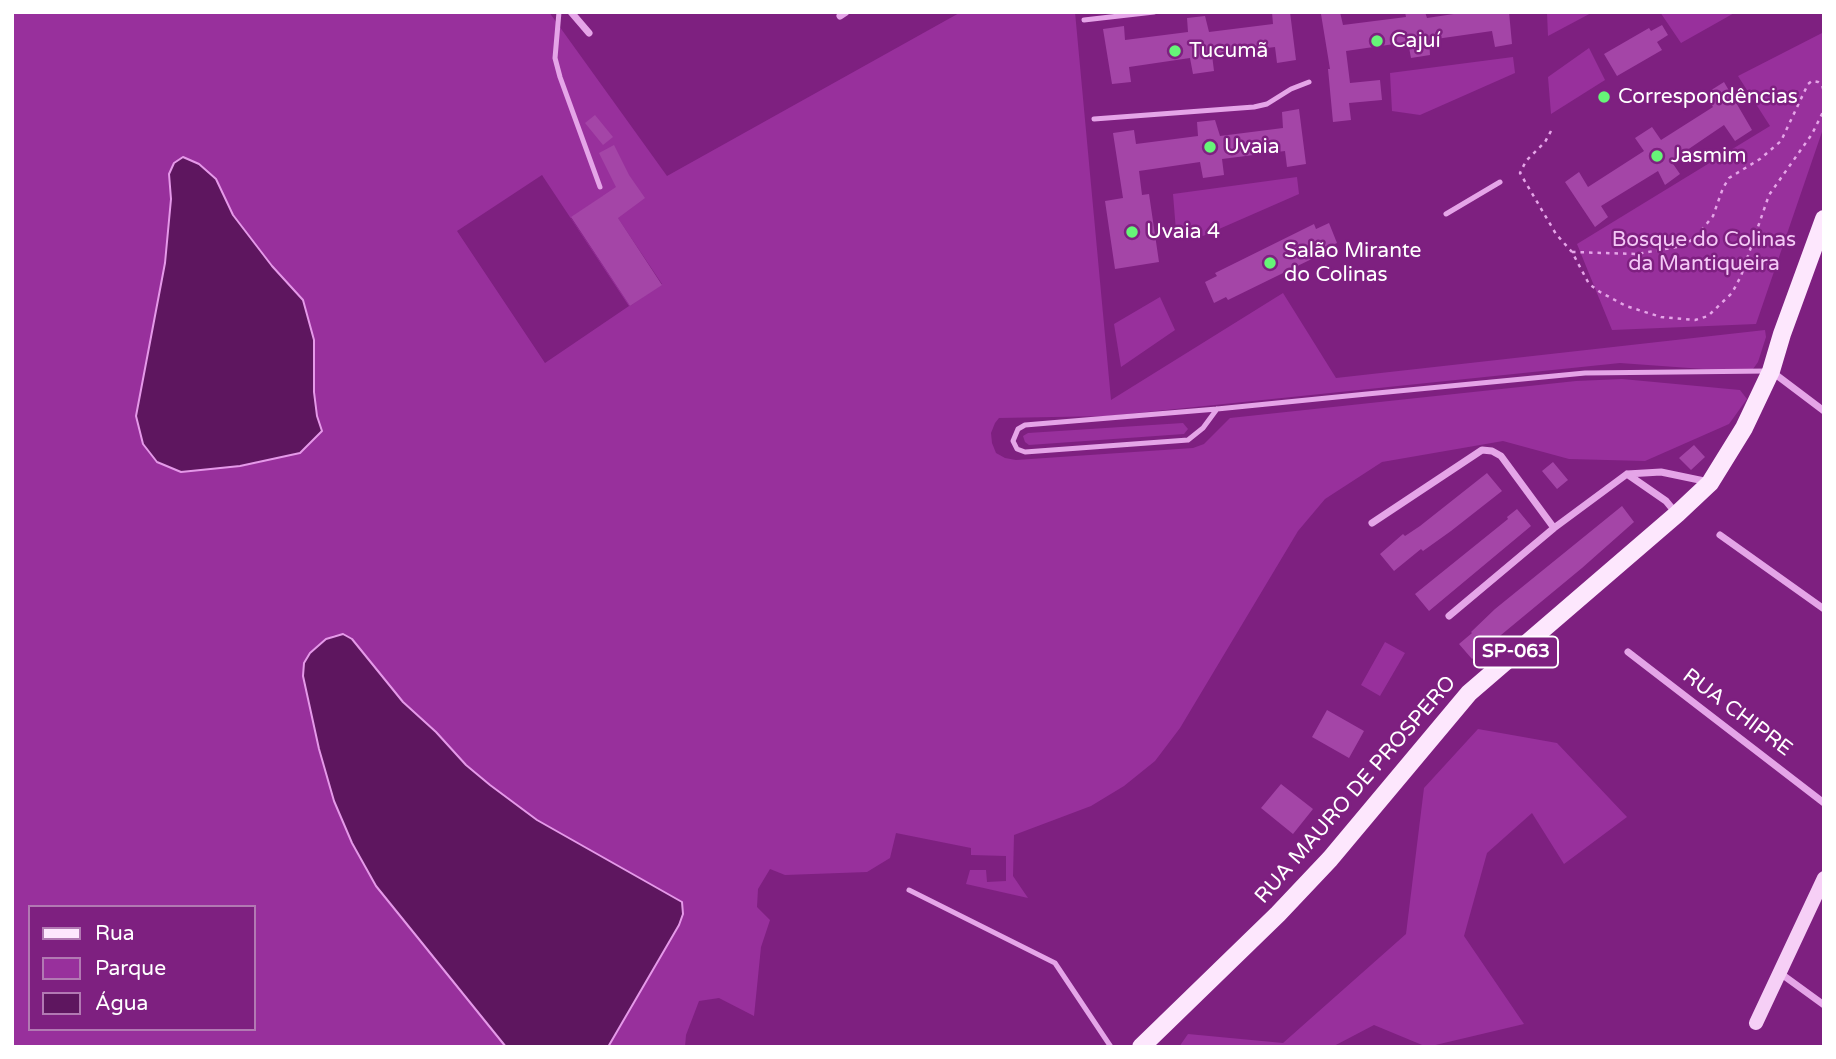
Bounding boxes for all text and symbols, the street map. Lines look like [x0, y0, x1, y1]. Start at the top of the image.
place label: Cajuí [1391, 28, 1441, 54]
marker: Cajuí [1369, 33, 1385, 49]
place label: Tucumã [1189, 38, 1268, 64]
marker: Tucumã [1167, 43, 1183, 59]
place label: Correspondências [1618, 84, 1798, 110]
marker: Correspondências [1596, 89, 1612, 105]
place label: Uvaia [1224, 134, 1280, 160]
marker: Uvaia [1202, 139, 1218, 155]
place label: Jasmim [1671, 143, 1746, 169]
marker: Jasmim [1649, 148, 1665, 164]
place label: Uvaia 4 [1146, 219, 1220, 245]
marker: Uvaia 4 [1124, 224, 1140, 240]
park label: Bosque do Colinas da Mantiqueira [1612, 227, 1796, 277]
place label: Salão Mirante do Colinas [1284, 238, 1421, 288]
marker: Salão Mirante do Colinas [1262, 255, 1278, 271]
road number: SP-063 [1474, 636, 1558, 667]
street label: RUA CHIPRE [1677, 664, 1797, 762]
street label: RUA MAURO DE PROSPERO [1250, 671, 1462, 909]
legend [28, 905, 256, 1031]
text: Rua [95, 921, 135, 946]
text: Parque [95, 956, 166, 981]
text: Água [95, 991, 148, 1016]

